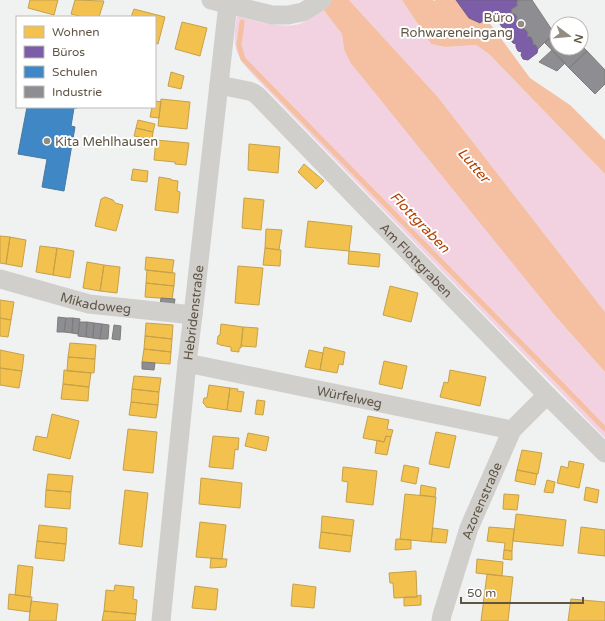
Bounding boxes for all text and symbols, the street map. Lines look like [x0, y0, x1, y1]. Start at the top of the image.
place label: Büro Rohwareneingang [400, 10, 513, 41]
legend [16, 16, 156, 108]
north arrow [549, 16, 589, 56]
marker: Büro Rohwareneingang [516, 19, 526, 29]
text: Wohnen [52, 25, 100, 39]
text: N [571, 33, 586, 45]
text: Büros [52, 45, 85, 59]
text: Schulen [52, 65, 97, 79]
text: Industrie [52, 85, 102, 99]
place label: Kita Mehlhausen [55, 134, 158, 150]
marker: Kita Mehlhausen [42, 136, 52, 146]
water label: Lutter [454, 144, 494, 187]
water label: Flottgraben [386, 188, 453, 257]
street label: Am Flottgraben [376, 220, 455, 301]
street label: Hebridenstraße [180, 264, 208, 361]
street label: Mikadoweg [58, 289, 132, 317]
street label: Würfelweg [315, 383, 384, 412]
street label: Azorenstraße [459, 460, 506, 542]
scale bar [461, 579, 583, 605]
text: 50 m [467, 586, 496, 600]

